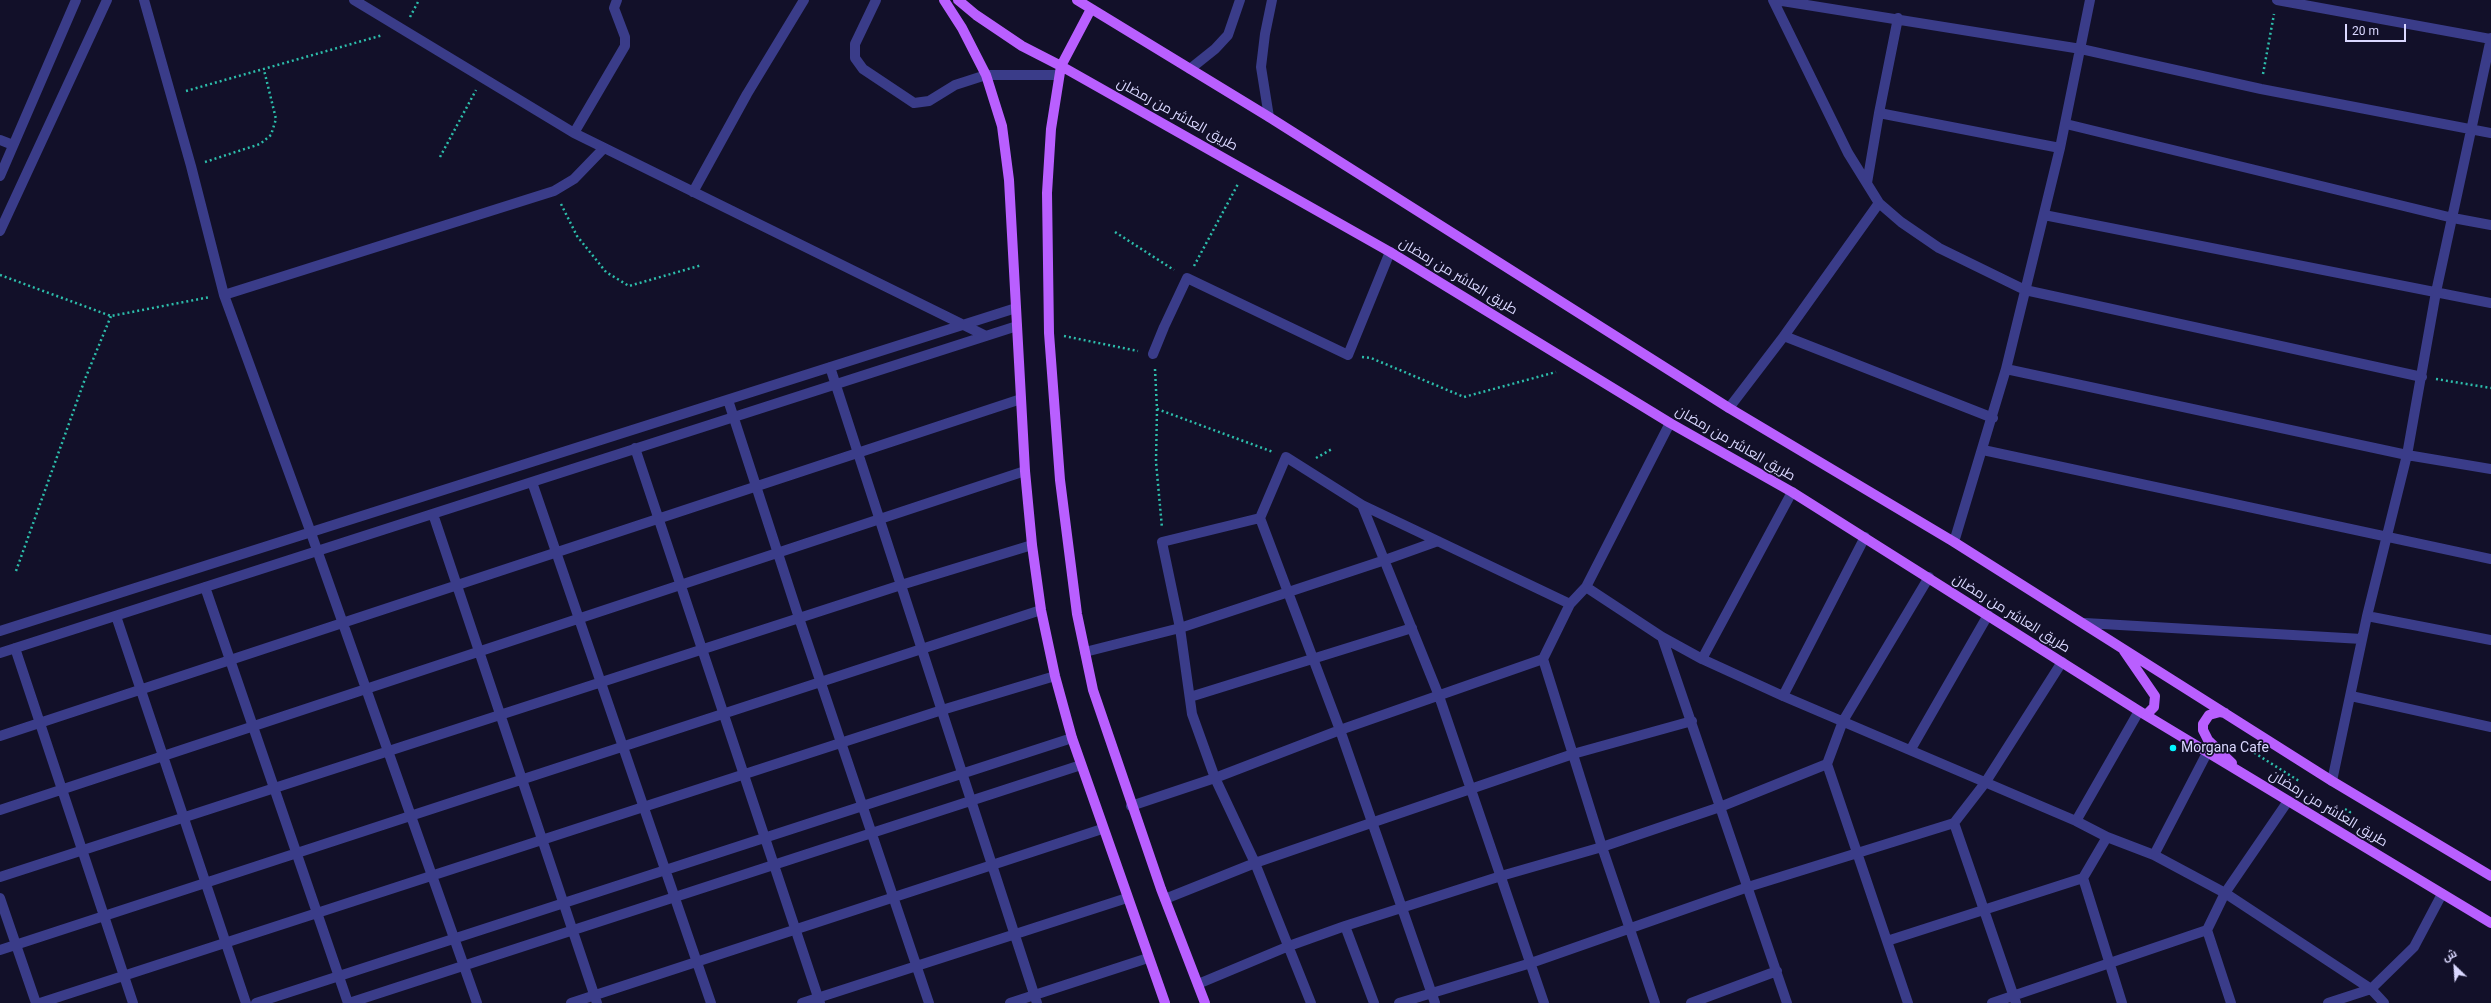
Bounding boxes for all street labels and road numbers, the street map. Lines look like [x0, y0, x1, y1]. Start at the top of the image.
street label: طريق العاشر من رمضان [1114, 75, 1240, 155]
street label: طريق العاشر من رمضان [1396, 235, 1520, 319]
street label: طريق العاشر من رمضان [1672, 403, 1798, 485]
street label: طريق العاشر من رمضان [1949, 571, 2073, 657]
street label: طريق العاشر من رمضان [2266, 767, 2390, 851]

